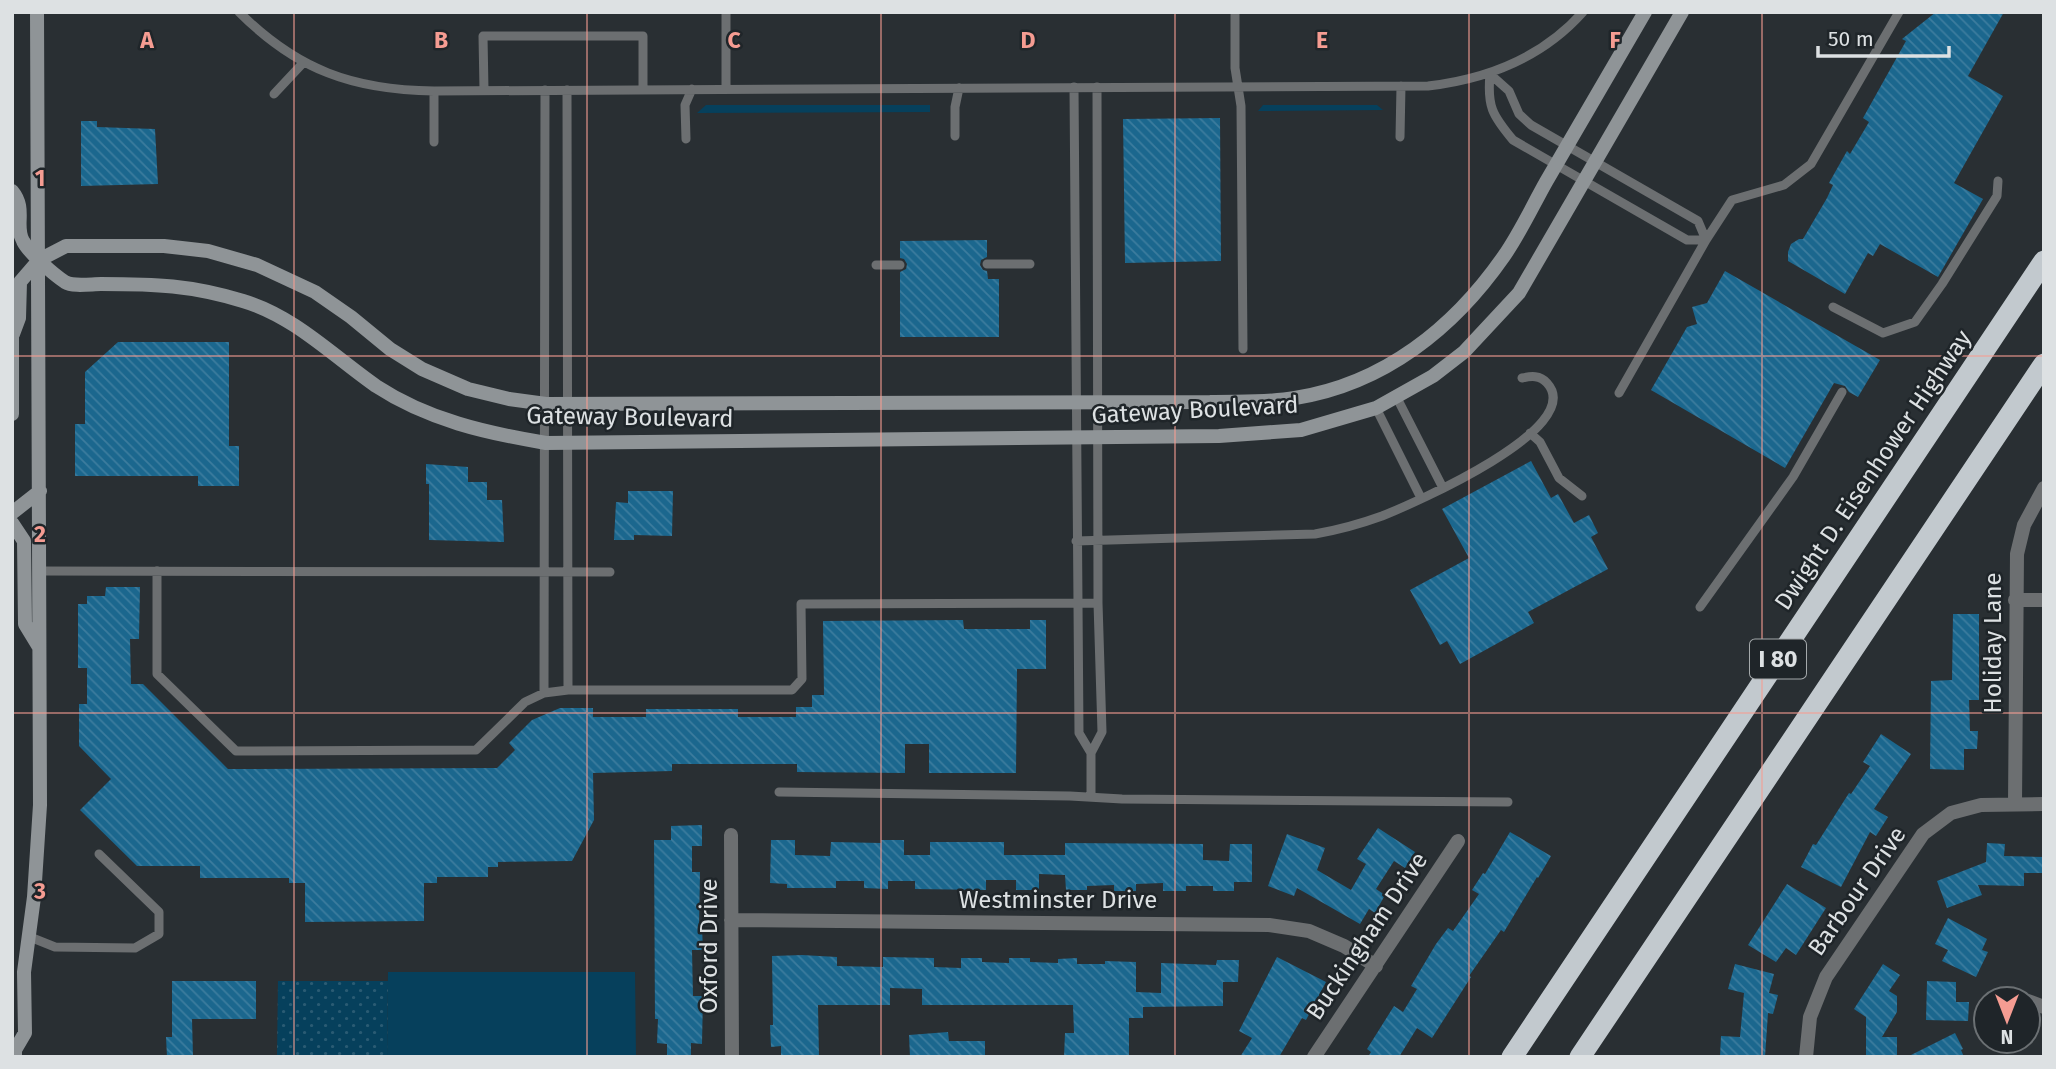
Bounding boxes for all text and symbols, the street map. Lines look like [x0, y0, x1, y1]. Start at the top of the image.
scale bar [1818, 14, 1949, 58]
text: A [139, 26, 154, 54]
text: B [434, 26, 448, 54]
text: C [727, 26, 741, 54]
text: D [1021, 26, 1036, 54]
text: E [1316, 26, 1328, 54]
text: F [1609, 26, 1621, 54]
text: 50 m [1828, 26, 1874, 52]
text: 1 [35, 164, 45, 192]
street label: Dwight D. Eisenhower Highway [1769, 325, 1977, 615]
street label: Gateway Boulevard [1091, 391, 1299, 429]
street label: Gateway Boulevard [526, 401, 734, 433]
text: 2 [34, 520, 46, 548]
street label: Holiday Lane [1979, 572, 2007, 714]
road number: I 80 [1750, 639, 1806, 678]
street label: Barbour Drive [1802, 821, 1912, 961]
street label: Buckingham Drive [1301, 847, 1433, 1025]
text: 3 [33, 877, 46, 905]
street label: Oxford Drive [695, 878, 723, 1014]
street label: Westminster Drive [959, 886, 1157, 914]
north arrow [1972, 985, 2042, 1055]
text: N [2001, 1025, 2013, 1048]

